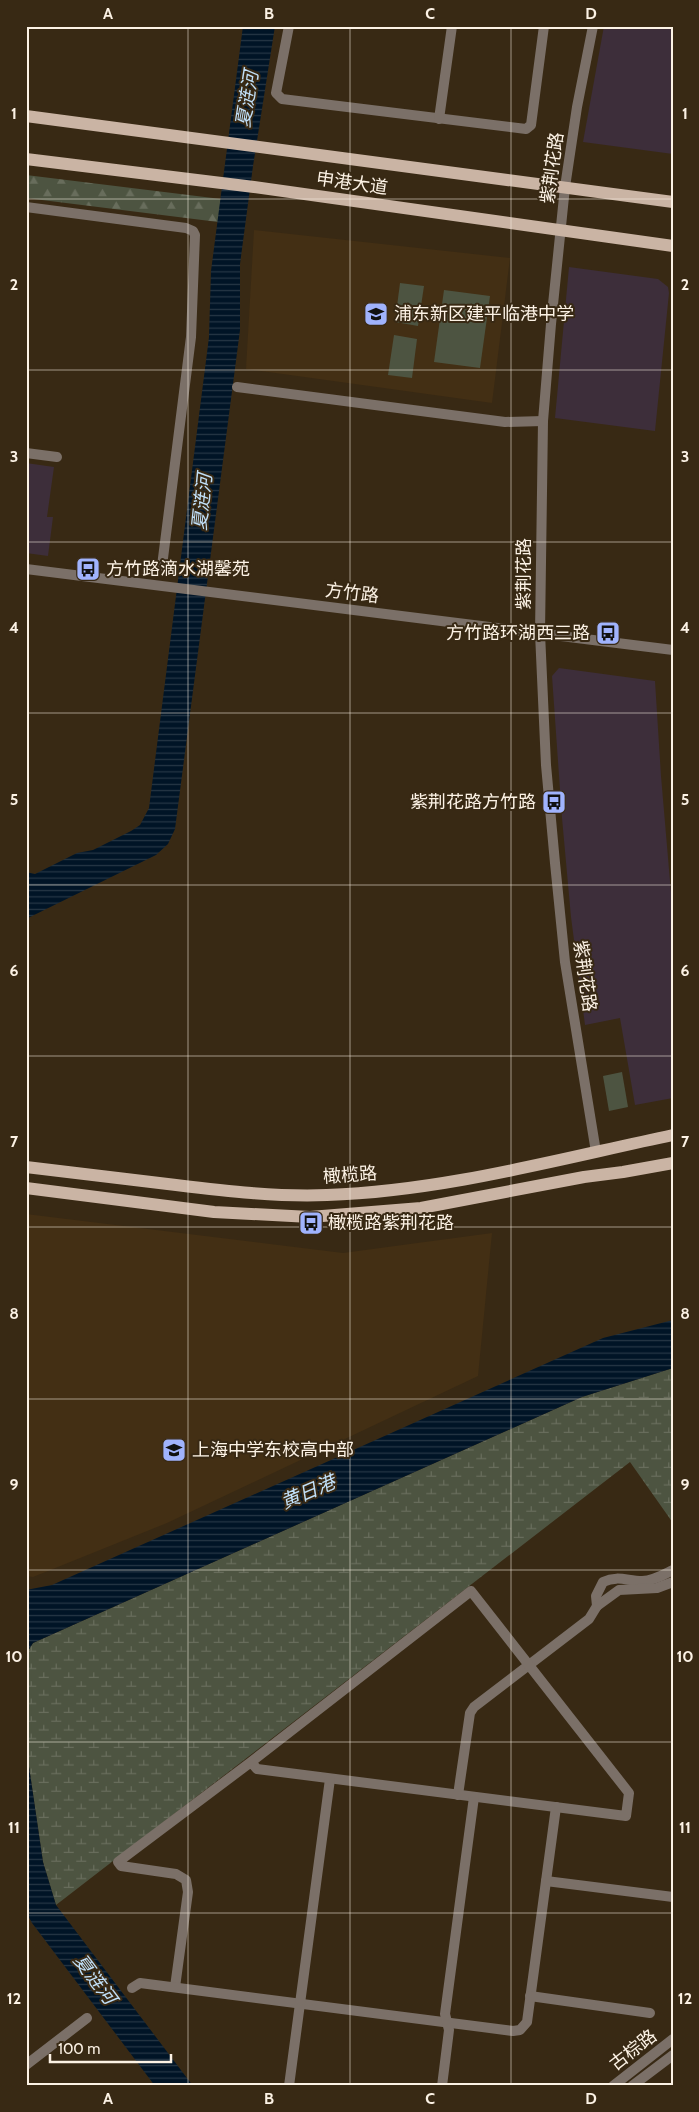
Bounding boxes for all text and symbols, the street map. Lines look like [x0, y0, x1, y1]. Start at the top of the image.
text: A [103, 4, 113, 23]
text: B [264, 4, 274, 23]
text: C [425, 4, 435, 23]
text: D [585, 4, 597, 23]
water label: 夏涟河 [231, 65, 263, 129]
text: 1 [11, 104, 17, 123]
text: 1 [682, 104, 688, 123]
street label: 紫荆花路 [536, 131, 568, 205]
street label: 申港大道 [315, 167, 389, 199]
text: 2 [10, 275, 18, 294]
text: 2 [681, 275, 689, 294]
school or university icon: 浦东新区建平临港中学 [363, 301, 389, 327]
place label: 浦东新区建平临港中学 [394, 303, 574, 325]
text: 3 [10, 447, 18, 466]
text: 3 [681, 447, 689, 466]
water label: 夏涟河 [188, 468, 217, 532]
street label: 紫荆花路 [513, 538, 535, 610]
bus stop icon: 方竹路滴水湖馨苑 [75, 556, 101, 582]
place label: 方竹路滴水湖馨苑 [106, 558, 250, 580]
street label: 方竹路 [324, 579, 380, 607]
text: 4 [9, 618, 19, 637]
text: 4 [680, 618, 690, 637]
bus stop icon: 方竹路环湖西三路 [595, 620, 621, 646]
place label: 方竹路环湖西三路 [446, 622, 590, 644]
bus stop icon: 紫荆花路方竹路 [541, 789, 567, 815]
text: 5 [10, 790, 18, 809]
text: 5 [681, 790, 689, 809]
place label: 紫荆花路方竹路 [410, 791, 536, 813]
street label: 紫荆花路 [569, 939, 601, 1013]
text: 6 [10, 961, 19, 980]
text: 6 [681, 961, 690, 980]
text: 7 [10, 1132, 19, 1151]
text: 7 [681, 1132, 690, 1151]
street label: 橄榄路 [322, 1162, 378, 1188]
bus stop icon: 橄榄路紫荆花路 [298, 1210, 324, 1236]
place label: 橄榄路紫荆花路 [328, 1212, 454, 1234]
text: 8 [9, 1304, 19, 1323]
text: 8 [680, 1304, 690, 1323]
school or university icon: 上海中学东校高中部 [161, 1437, 187, 1463]
place label: 上海中学东校高中部 [192, 1439, 354, 1461]
water label: 黄日港 [277, 1469, 341, 1514]
text: 9 [10, 1475, 19, 1494]
text: 9 [681, 1475, 690, 1494]
text: 10 [5, 1647, 23, 1666]
text: 10 [676, 1647, 694, 1666]
text: 11 [8, 1818, 20, 1837]
text: 11 [679, 1818, 691, 1837]
water label: 夏涟河 [69, 1949, 124, 2012]
text: 12 [7, 1989, 21, 2008]
text: 12 [678, 1989, 692, 2008]
street label: 古棕路 [605, 2025, 661, 2075]
scale bar [50, 2032, 171, 2064]
text: 100 m [58, 2040, 100, 2058]
text: A [103, 2089, 113, 2108]
text: B [264, 2089, 274, 2108]
text: C [425, 2089, 435, 2108]
text: D [585, 2089, 597, 2108]

